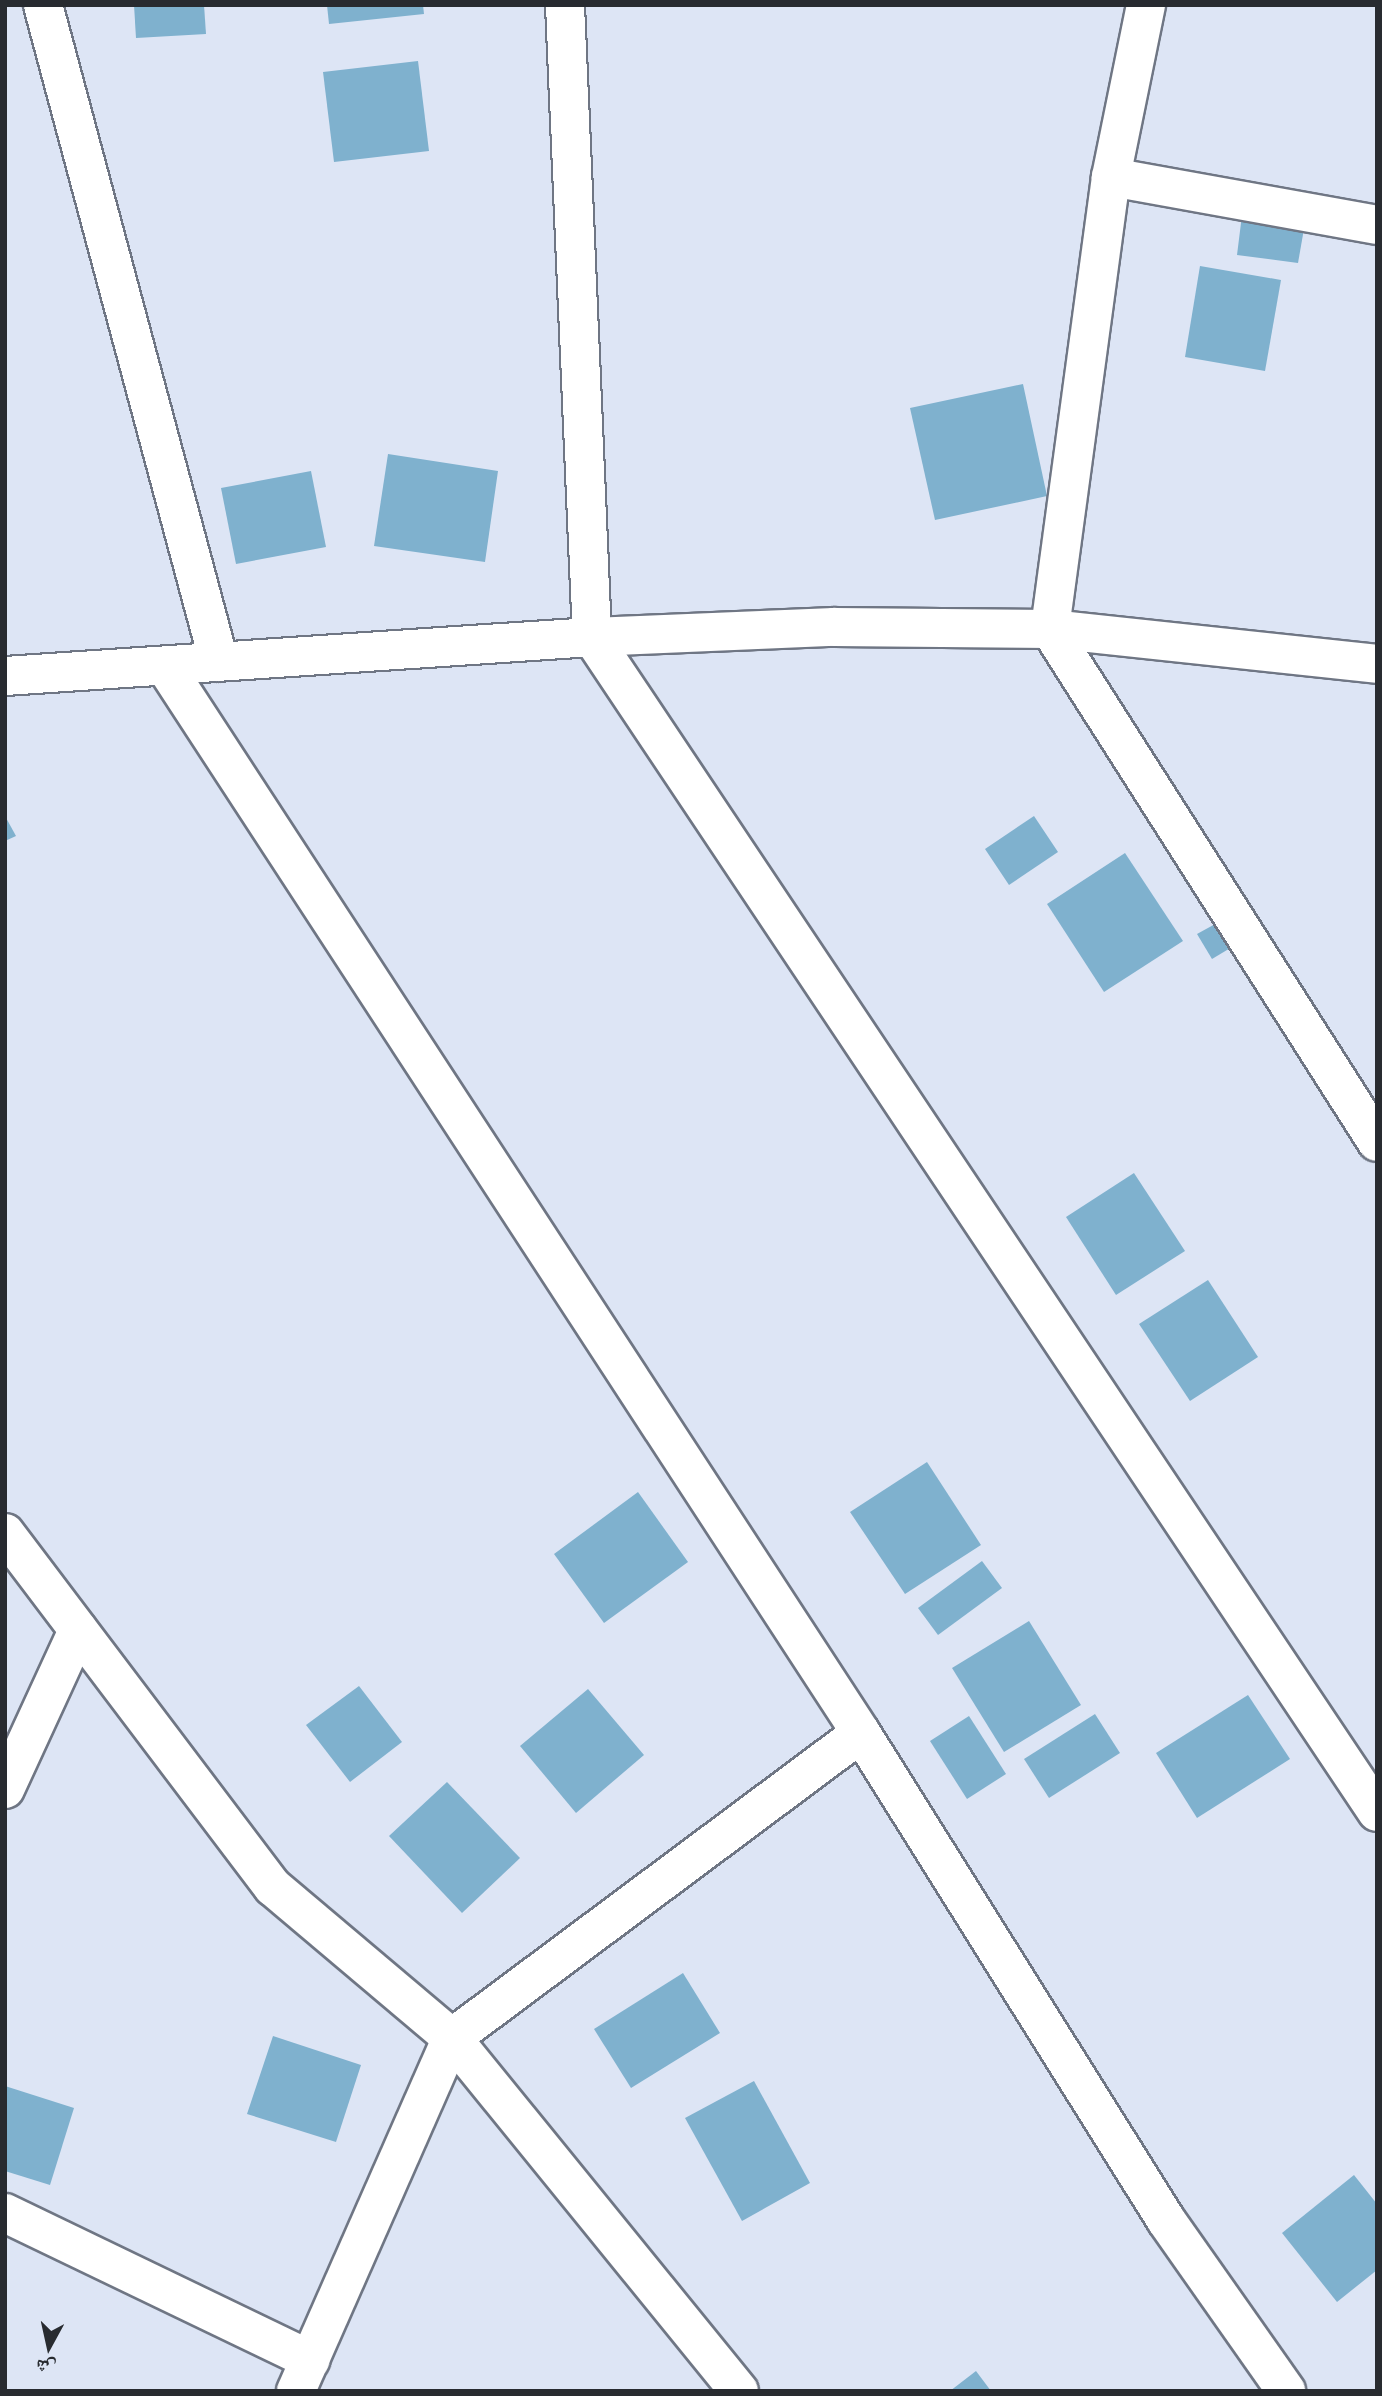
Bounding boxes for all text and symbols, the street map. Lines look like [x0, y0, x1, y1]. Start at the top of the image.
north arrow [14, 2312, 84, 2382]
text: ش [34, 2354, 58, 2382]

